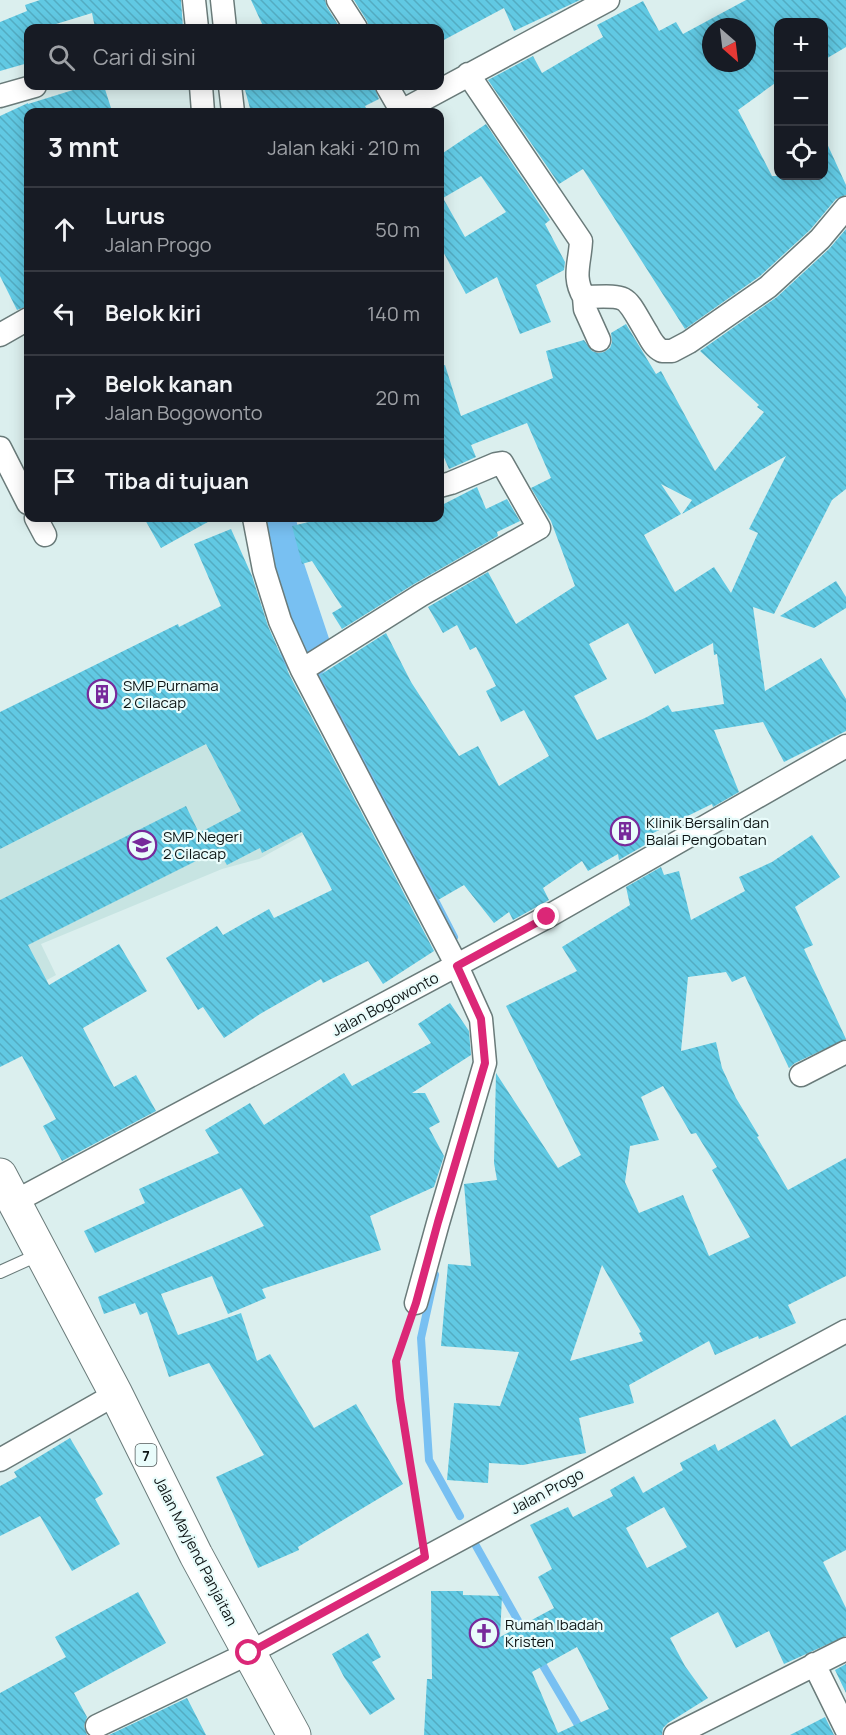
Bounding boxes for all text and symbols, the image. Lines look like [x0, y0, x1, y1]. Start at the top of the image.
north arrow [702, 18, 756, 72]
map controls [774, 18, 828, 180]
button: + [774, 18, 828, 72]
search box [24, 24, 444, 90]
icon: search [45, 41, 78, 74]
text: Cari di sini [93, 42, 196, 72]
button: − [774, 72, 828, 126]
button: locate [774, 126, 828, 180]
text: 3 mnt [48, 129, 119, 165]
text: Jalan kaki · 210 m [267, 134, 420, 161]
text: Lurus [105, 201, 165, 231]
icon: ahead [48, 213, 81, 246]
text: 50 m [375, 216, 420, 243]
text: Jalan Progo [105, 231, 212, 258]
icon: left [48, 297, 81, 330]
text: Belok kiri [105, 298, 201, 328]
text: 140 m [367, 300, 420, 327]
text: Belok kanan [105, 369, 233, 399]
icon: right [48, 381, 81, 414]
text: 20 m [375, 384, 420, 411]
text: Jalan Bogowonto [105, 399, 263, 426]
icon: arrive [48, 465, 81, 498]
text: Tiba di tujuan [105, 466, 249, 496]
place label: SMP Purnama 2 Cilacap [123, 675, 219, 713]
building icon: SMP Purnama 2 Cilacap [86, 678, 118, 710]
place label: Klinik Bersalin dan Balai Pengobatan [646, 812, 769, 850]
building icon: Klinik Bersalin dan Balai Pengobatan [609, 815, 641, 847]
place label: SMP Negeri 2 Cilacap [163, 826, 243, 864]
school or university icon: SMP Negeri 2 Cilacap [126, 829, 158, 861]
route end [533, 903, 559, 929]
street label: Jalan Bogowonto [328, 967, 442, 1041]
road number: 7 [136, 1444, 156, 1466]
street label: Jalan Progo [507, 1463, 587, 1519]
street label: Jalan Mayjend Panjaitan [149, 1473, 243, 1629]
place label: Rumah Ibadah Kristen [505, 1614, 603, 1652]
church icon: Rumah Ibadah Kristen [468, 1617, 500, 1649]
route start [235, 1639, 261, 1665]

